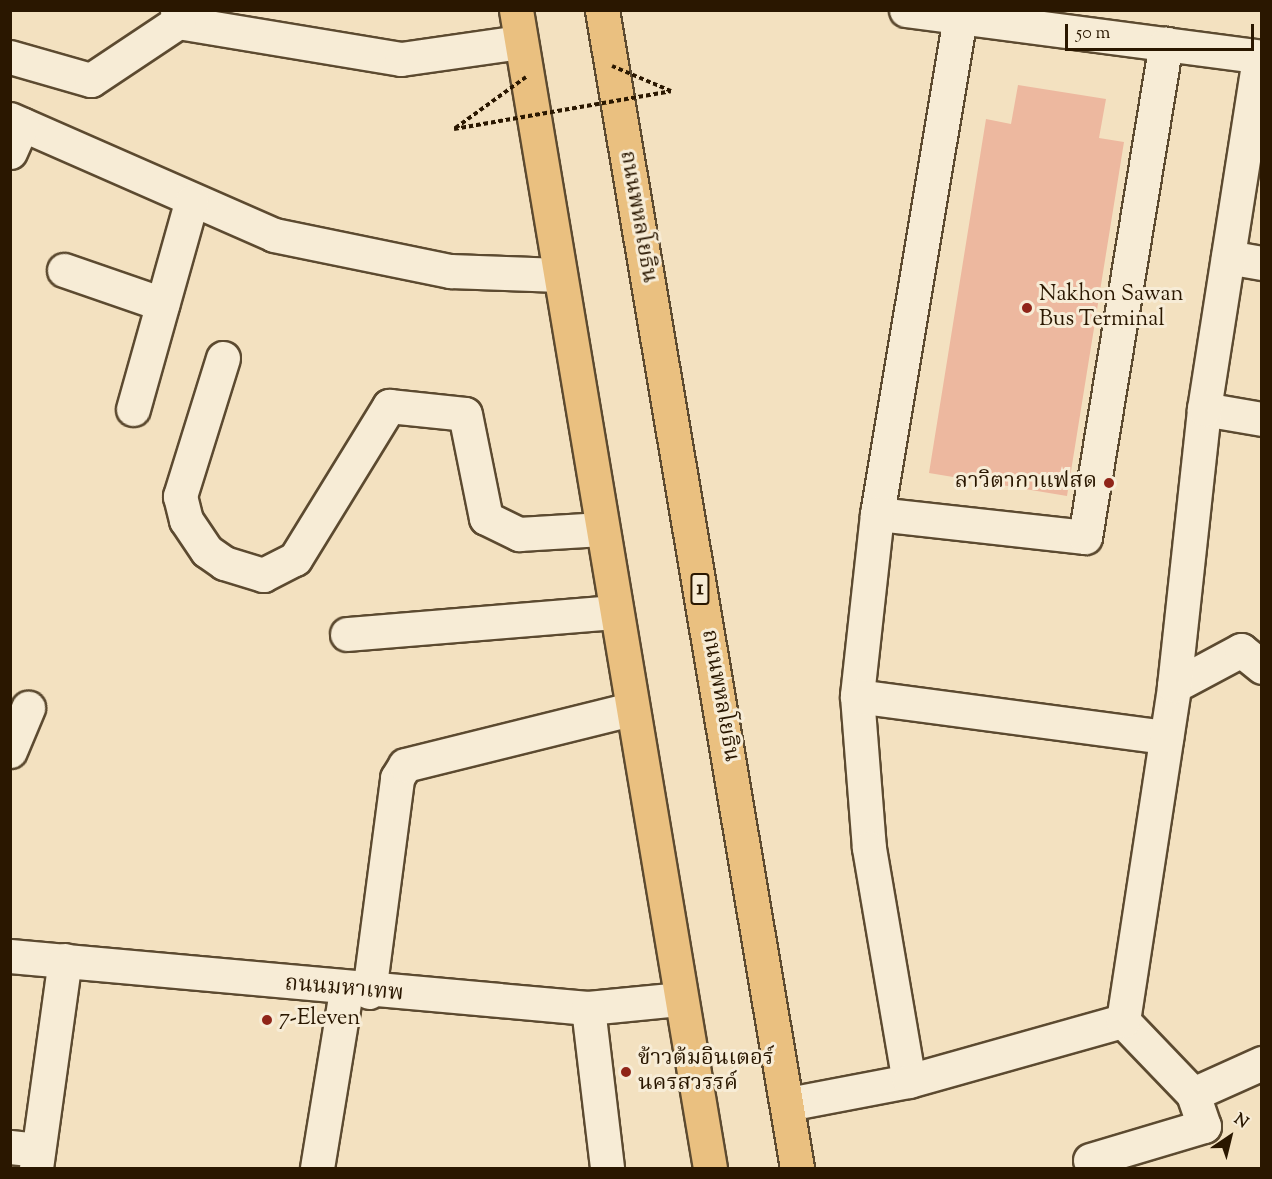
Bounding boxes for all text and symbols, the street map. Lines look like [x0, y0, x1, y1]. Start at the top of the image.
scale bar [1068, 12, 1257, 50]
text: 50 m [1076, 21, 1110, 47]
street label: ถนนพหลโยธิน [612, 149, 662, 285]
place label: Nakhon Sawan Bus Terminal [1039, 282, 1184, 334]
marker: Nakhon Sawan Bus Terminal [1020, 301, 1034, 315]
place label: ลาวิตากาแฟสด [955, 470, 1097, 496]
marker: ลาวิตากาแฟสด [1102, 476, 1116, 490]
road number: 1 [690, 571, 710, 607]
street label: ถนนพหลโยธิน [694, 628, 744, 764]
street label: ถนนมหาเทพ [283, 972, 405, 1008]
place label: 7-Eleven [279, 1007, 360, 1033]
marker: 7-Eleven [260, 1013, 274, 1027]
place label: ข้าวต้มอินเตอร์ นครสวรรค์ [638, 1046, 774, 1098]
marker: ข้าวต้มอินเตอร์ นครสวรรค์ [619, 1065, 633, 1079]
north arrow [1200, 1107, 1260, 1167]
text: N [1229, 1109, 1252, 1135]

